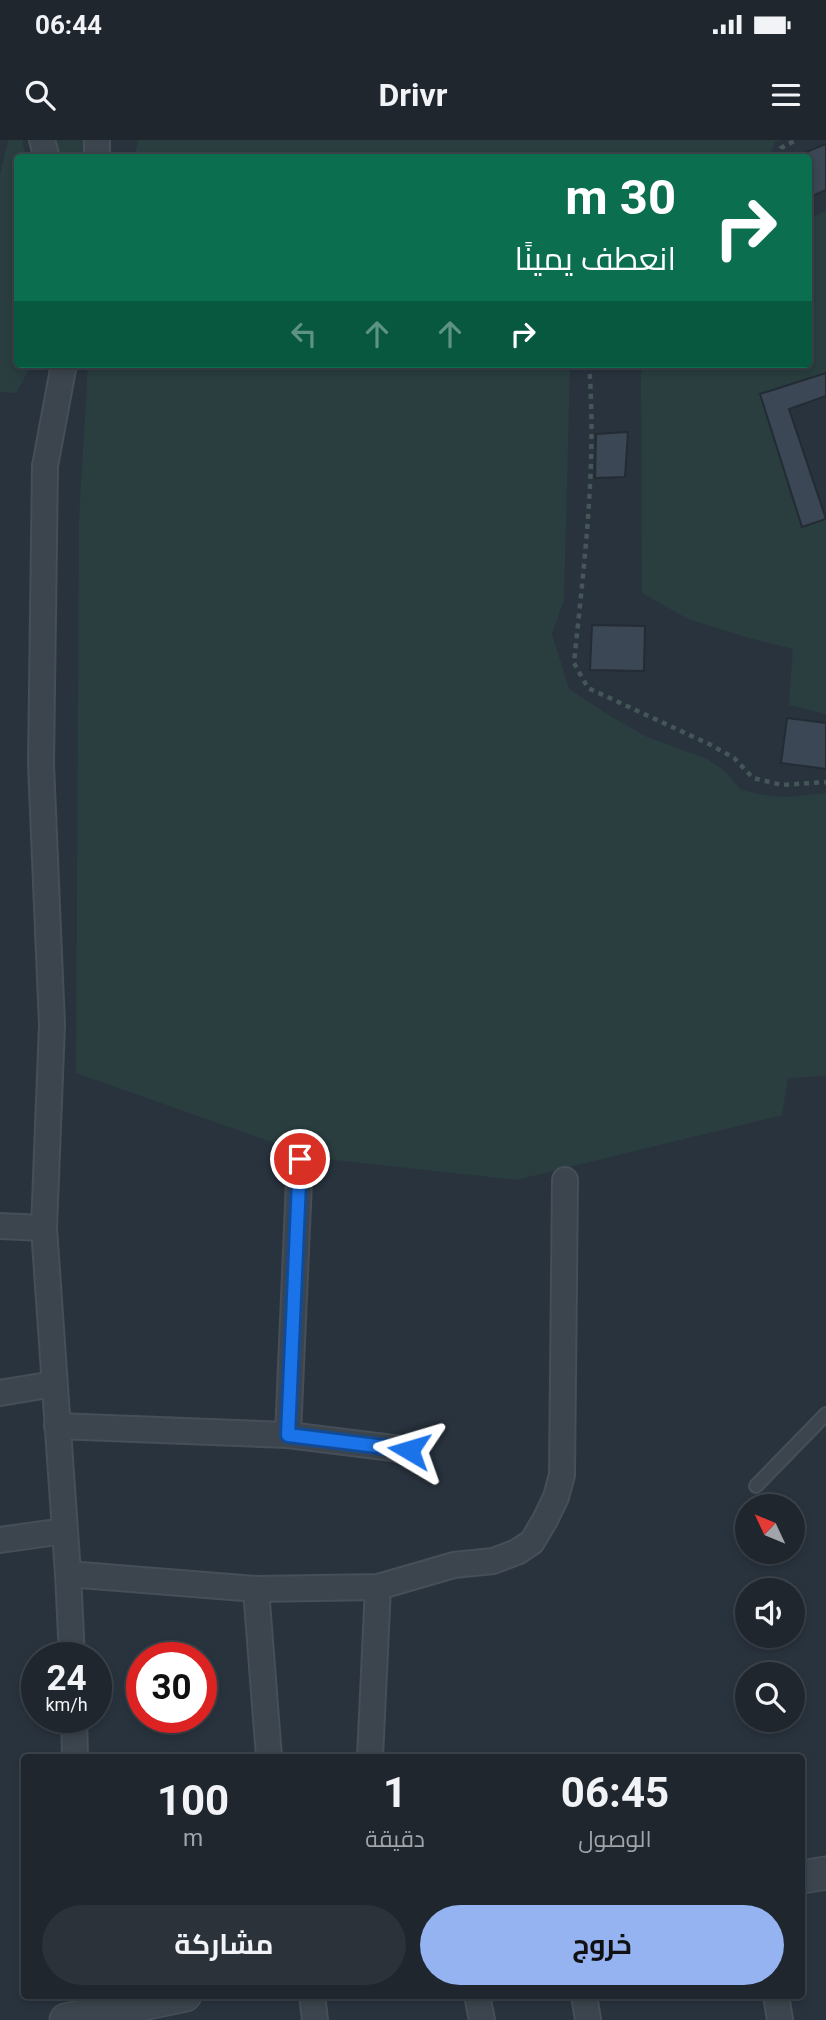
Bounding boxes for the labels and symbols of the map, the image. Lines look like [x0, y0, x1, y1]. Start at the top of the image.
pin [270, 1129, 330, 1189]
position arrow [372, 1413, 446, 1487]
north arrow [735, 1494, 805, 1564]
speed limit sign: 30 [126, 1642, 217, 1733]

